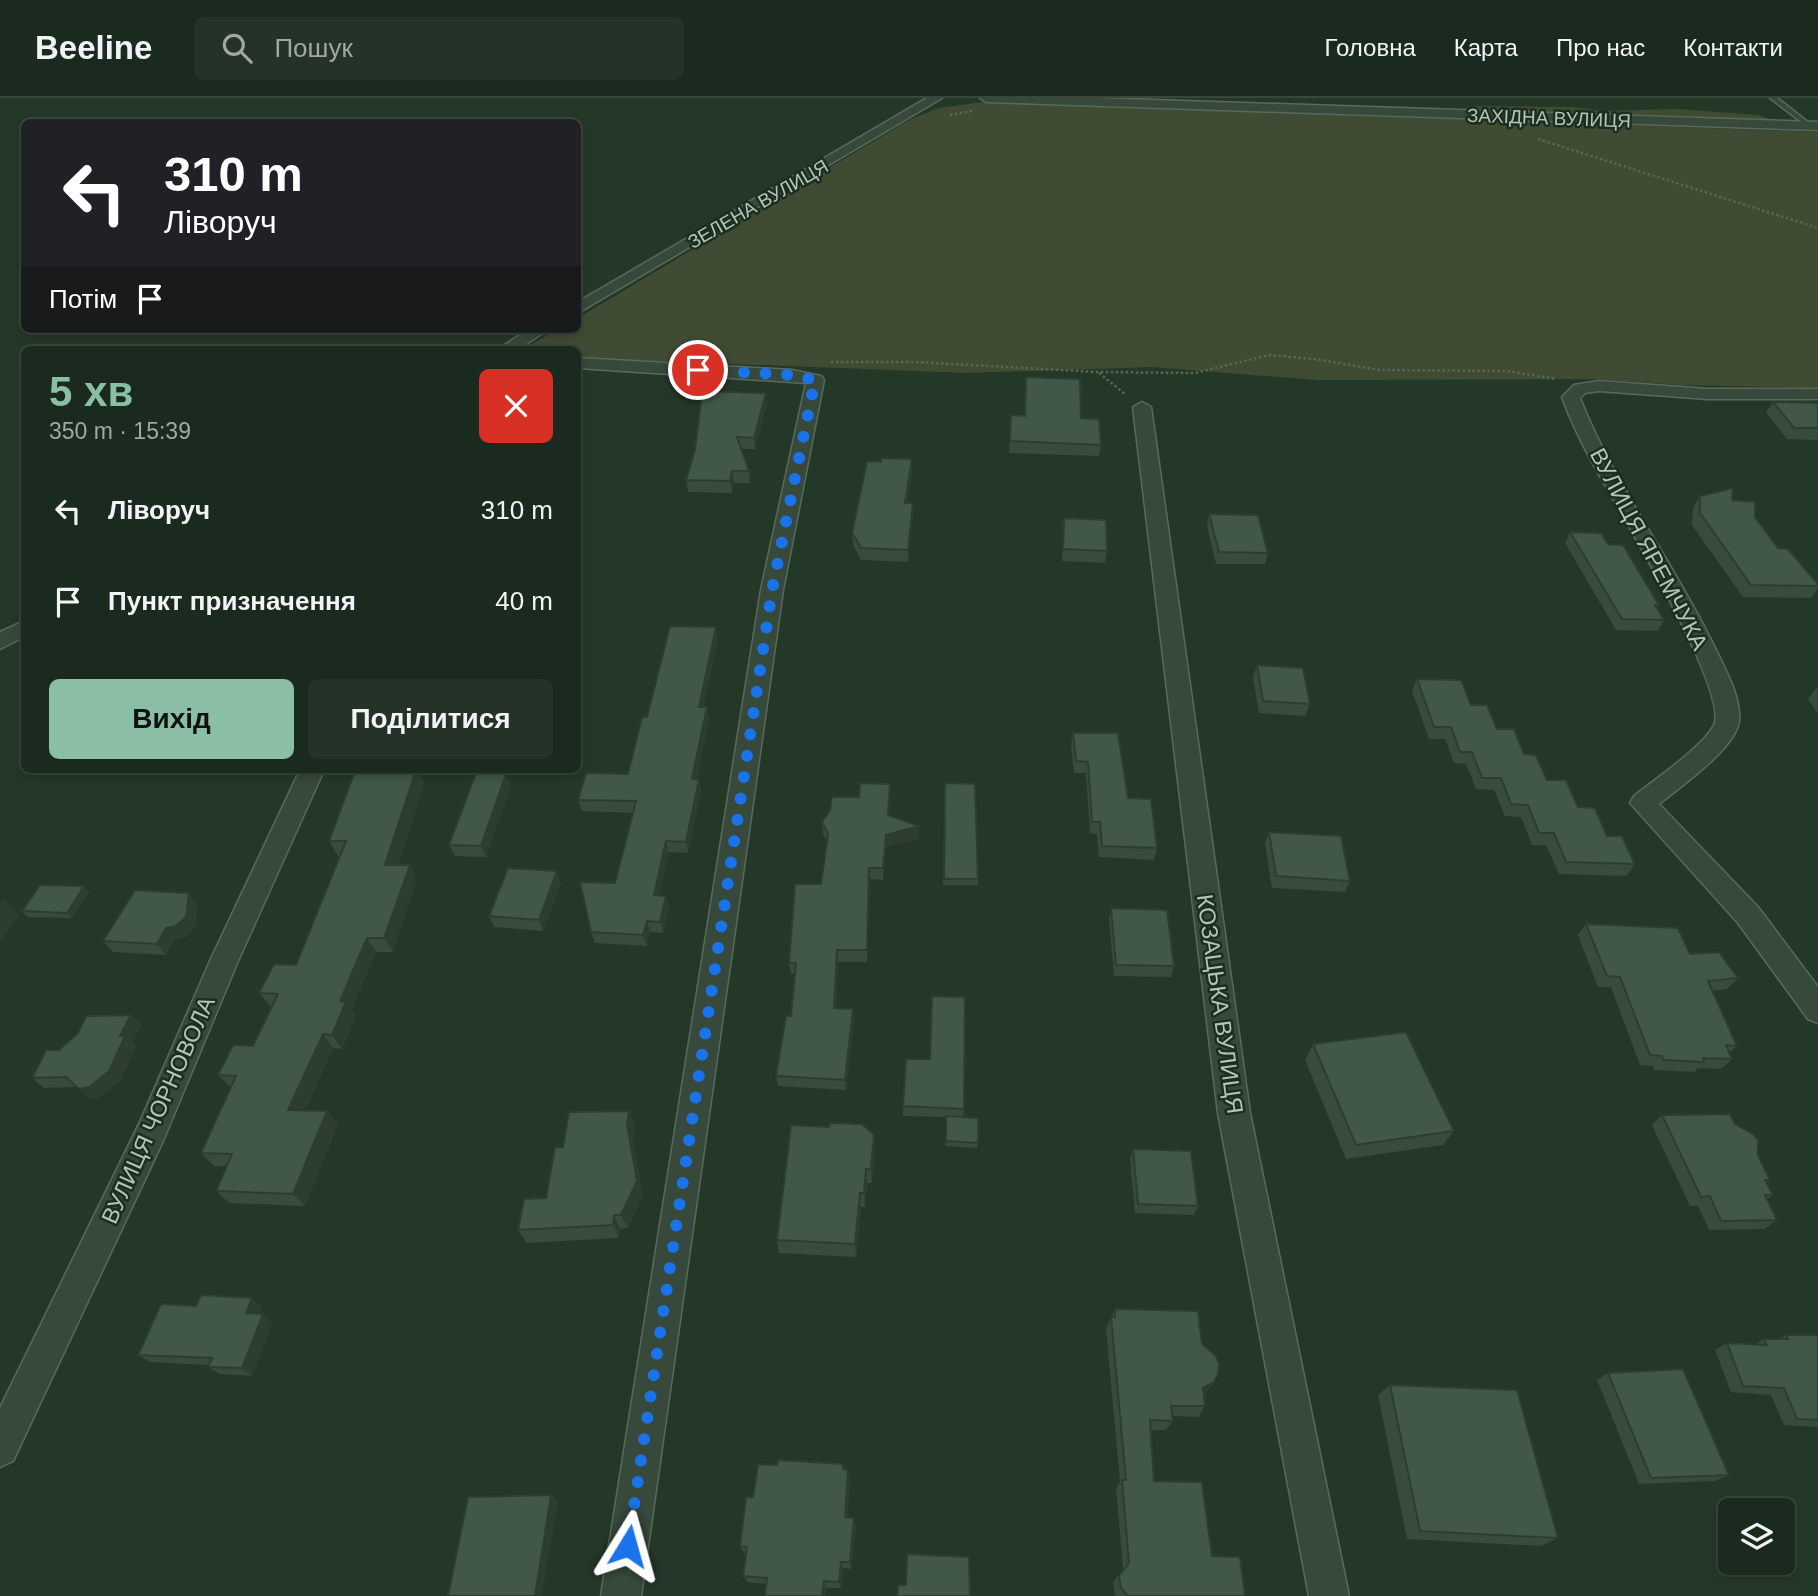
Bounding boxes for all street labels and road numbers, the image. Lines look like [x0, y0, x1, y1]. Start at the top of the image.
street label: ЗАХІДНА ВУЛИЦЯ [1467, 105, 1631, 131]
street label: ЗЕЛЕНА ВУЛИЦЯ [684, 155, 832, 253]
street label: ВУЛИЦЯ ЯРЕМЧУКА [1585, 444, 1714, 655]
street label: КОЗАЦЬКА ВУЛИЦЯ [1192, 893, 1248, 1115]
street label: ВУЛИЦЯ ЧОРНОВОЛА [96, 992, 220, 1228]

